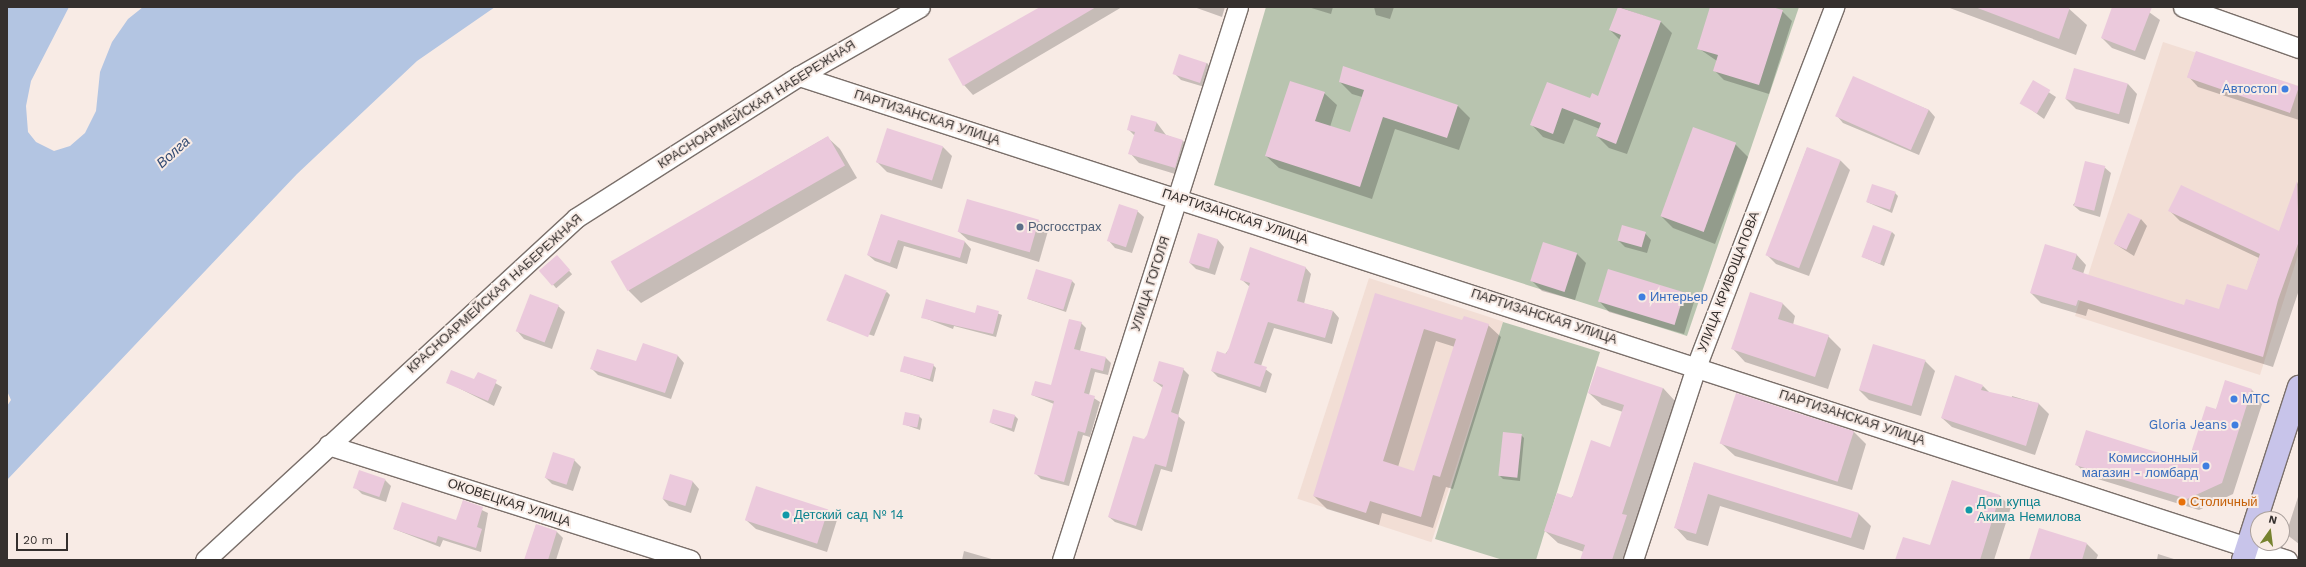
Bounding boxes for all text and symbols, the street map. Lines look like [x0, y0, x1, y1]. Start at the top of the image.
street label: КРАСНОАРМЕЙСКАЯ НАБЕРЕЖНАЯ [655, 37, 859, 173]
place label: Автостоп [2222, 81, 2277, 97]
marker: Автостоп [2280, 84, 2290, 94]
street label: ПАРТИЗАНСКАЯ УЛИЦА [852, 87, 1002, 149]
water label: Волга [153, 133, 193, 171]
street label: ПАРТИЗАНСКАЯ УЛИЦА [1160, 186, 1310, 248]
street label: УЛИЦА КРИВОЩАПОВА [1695, 209, 1763, 355]
street label: КРАСНОАРМЕЙСКАЯ НАБЕРЕЖНАЯ [404, 211, 586, 377]
place label: Росгосстрах [1028, 219, 1101, 235]
marker: Росгосстрах [1015, 222, 1025, 232]
street label: УЛИЦА ГОГОЛЯ [1128, 234, 1174, 334]
street label: ПАРТИЗАНСКАЯ УЛИЦА [1469, 286, 1619, 348]
place label: Интерьер [1650, 289, 1708, 305]
marker: Интерьер [1637, 292, 1647, 302]
street label: ПАРТИЗАНСКАЯ УЛИЦА [1777, 387, 1927, 449]
place label: МТС [2242, 391, 2270, 407]
marker: МТС [2229, 394, 2239, 404]
place label: Gloria Jeans [2148, 417, 2227, 433]
marker: Gloria Jeans [2230, 420, 2240, 430]
place label: Комиссионный магазин - ломбард [2082, 451, 2198, 482]
marker: Комиссионный магазин - ломбард [2201, 461, 2211, 471]
street label: ОКОВЕЦКАЯ УЛИЦА [445, 476, 573, 530]
place label: Столичный [2190, 494, 2258, 510]
place label: Дом купца Акима Немилова [1977, 495, 2081, 526]
marker: Столичный [2177, 497, 2187, 507]
marker: Дом купца Акима Немилова [1964, 505, 1974, 515]
place label: Детский сад № 14 [794, 507, 904, 523]
marker: Детский сад № 14 [781, 510, 791, 520]
north arrow [2250, 511, 2290, 551]
text: N [2267, 513, 2278, 527]
scale bar [18, 525, 70, 551]
text: 20 m [23, 533, 53, 547]

